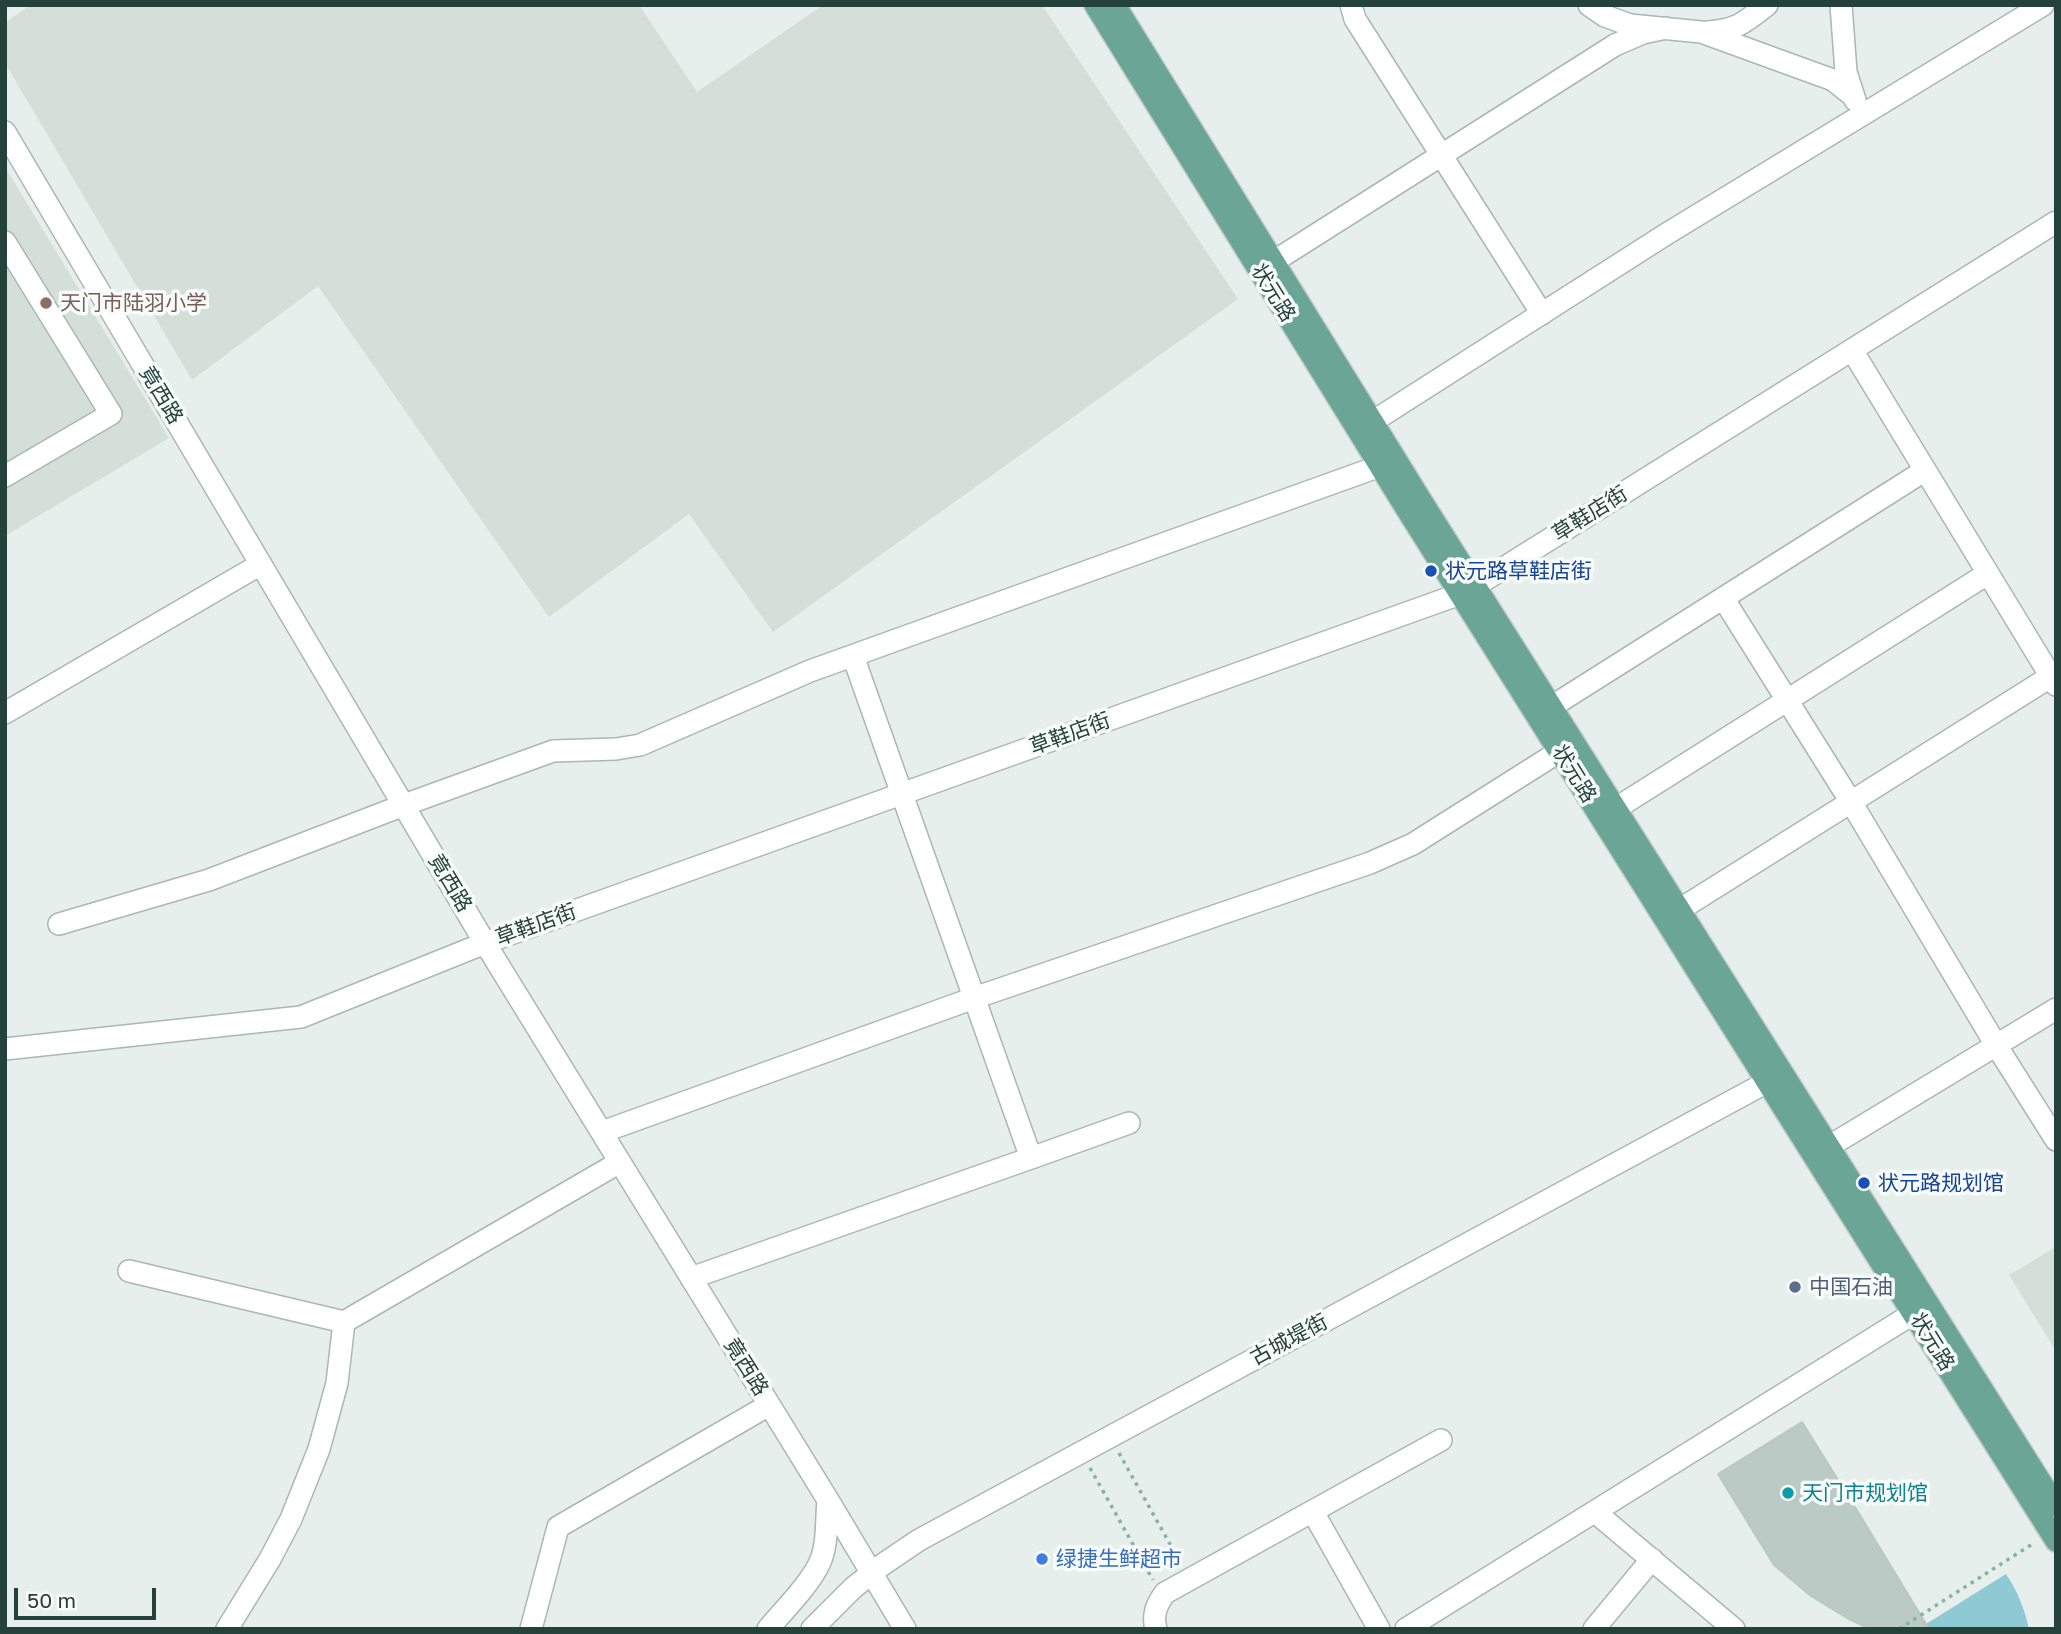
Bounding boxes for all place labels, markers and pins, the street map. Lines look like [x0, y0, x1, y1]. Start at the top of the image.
place label: 天门市陆羽小学 [60, 290, 207, 316]
marker: 天门市陆羽小学 [38, 295, 54, 311]
place label: 状元路草鞋店街 [1445, 558, 1592, 584]
marker: 状元路草鞋店街 [1423, 563, 1439, 579]
place label: 状元路规划馆 [1878, 1170, 2004, 1196]
marker: 状元路规划馆 [1856, 1175, 1872, 1191]
place label: 中国石油 [1809, 1274, 1893, 1300]
marker: 中国石油 [1787, 1279, 1803, 1295]
place label: 天门市规划馆 [1802, 1480, 1928, 1506]
marker: 天门市规划馆 [1780, 1485, 1796, 1501]
place label: 绿捷生鲜超市 [1056, 1546, 1182, 1572]
marker: 绿捷生鲜超市 [1034, 1551, 1050, 1567]

